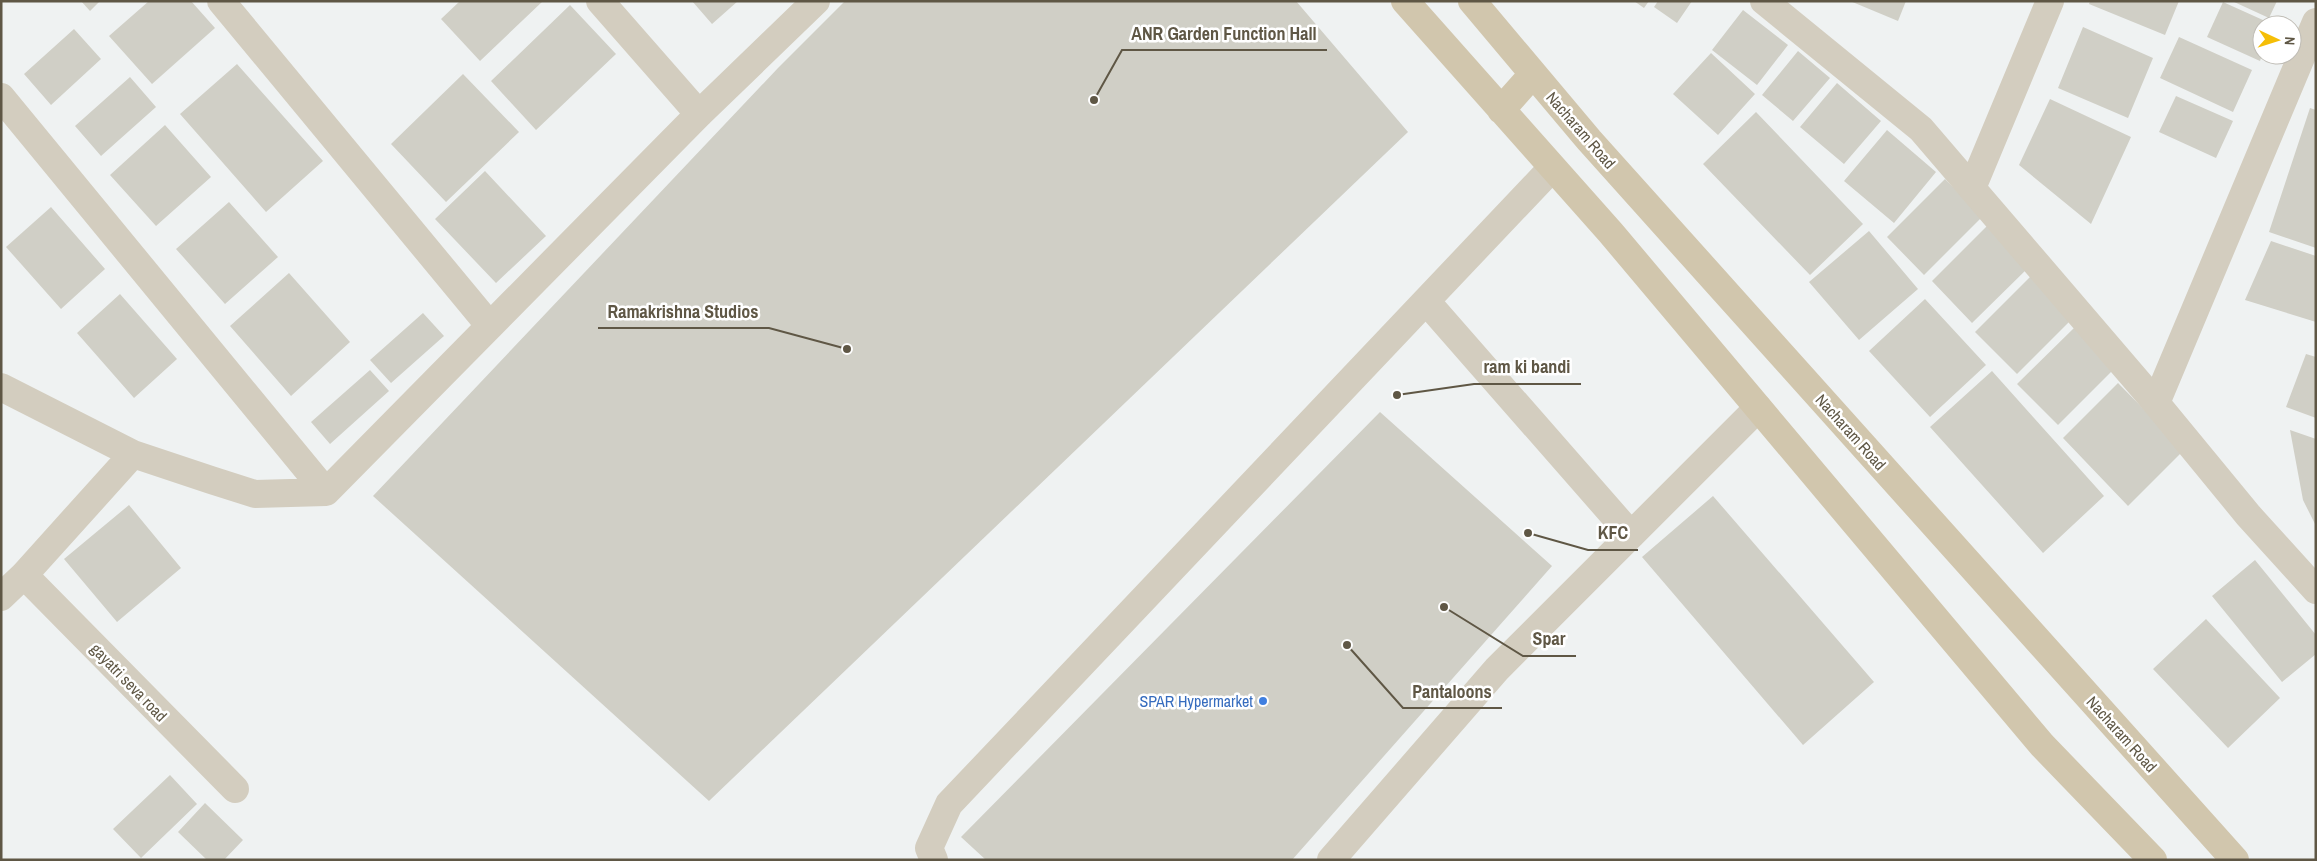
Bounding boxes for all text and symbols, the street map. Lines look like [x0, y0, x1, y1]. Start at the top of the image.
north arrow [2252, 15, 2302, 65]
callout: ANR Garden Function Hall [1122, 17, 1327, 50]
text: ANR Garden Function Hall [1131, 21, 1317, 46]
text: N [2281, 36, 2299, 46]
street label: Nacharam Road [1541, 87, 1621, 173]
callout: Ramakrishna Studios [598, 295, 769, 328]
text: Ramakrishna Studios [608, 299, 758, 324]
callout: ram ki bandi [1474, 351, 1581, 384]
text: ram ki bandi [1484, 354, 1570, 379]
street label: Nacharam Road [1811, 389, 1891, 475]
callout: KFC [1588, 517, 1638, 550]
text: KFC [1598, 520, 1629, 545]
callout: Spar [1523, 623, 1576, 656]
text: Spar [1533, 626, 1566, 651]
street label: gayatri seva road [86, 638, 172, 726]
callout: Pantaloons [1403, 675, 1502, 708]
text: Pantaloons [1412, 679, 1492, 704]
place label: SPAR Hypermarket [1139, 690, 1253, 712]
street label: Nacharam Road [2082, 691, 2162, 777]
marker: SPAR Hypermarket [1257, 695, 1269, 707]

